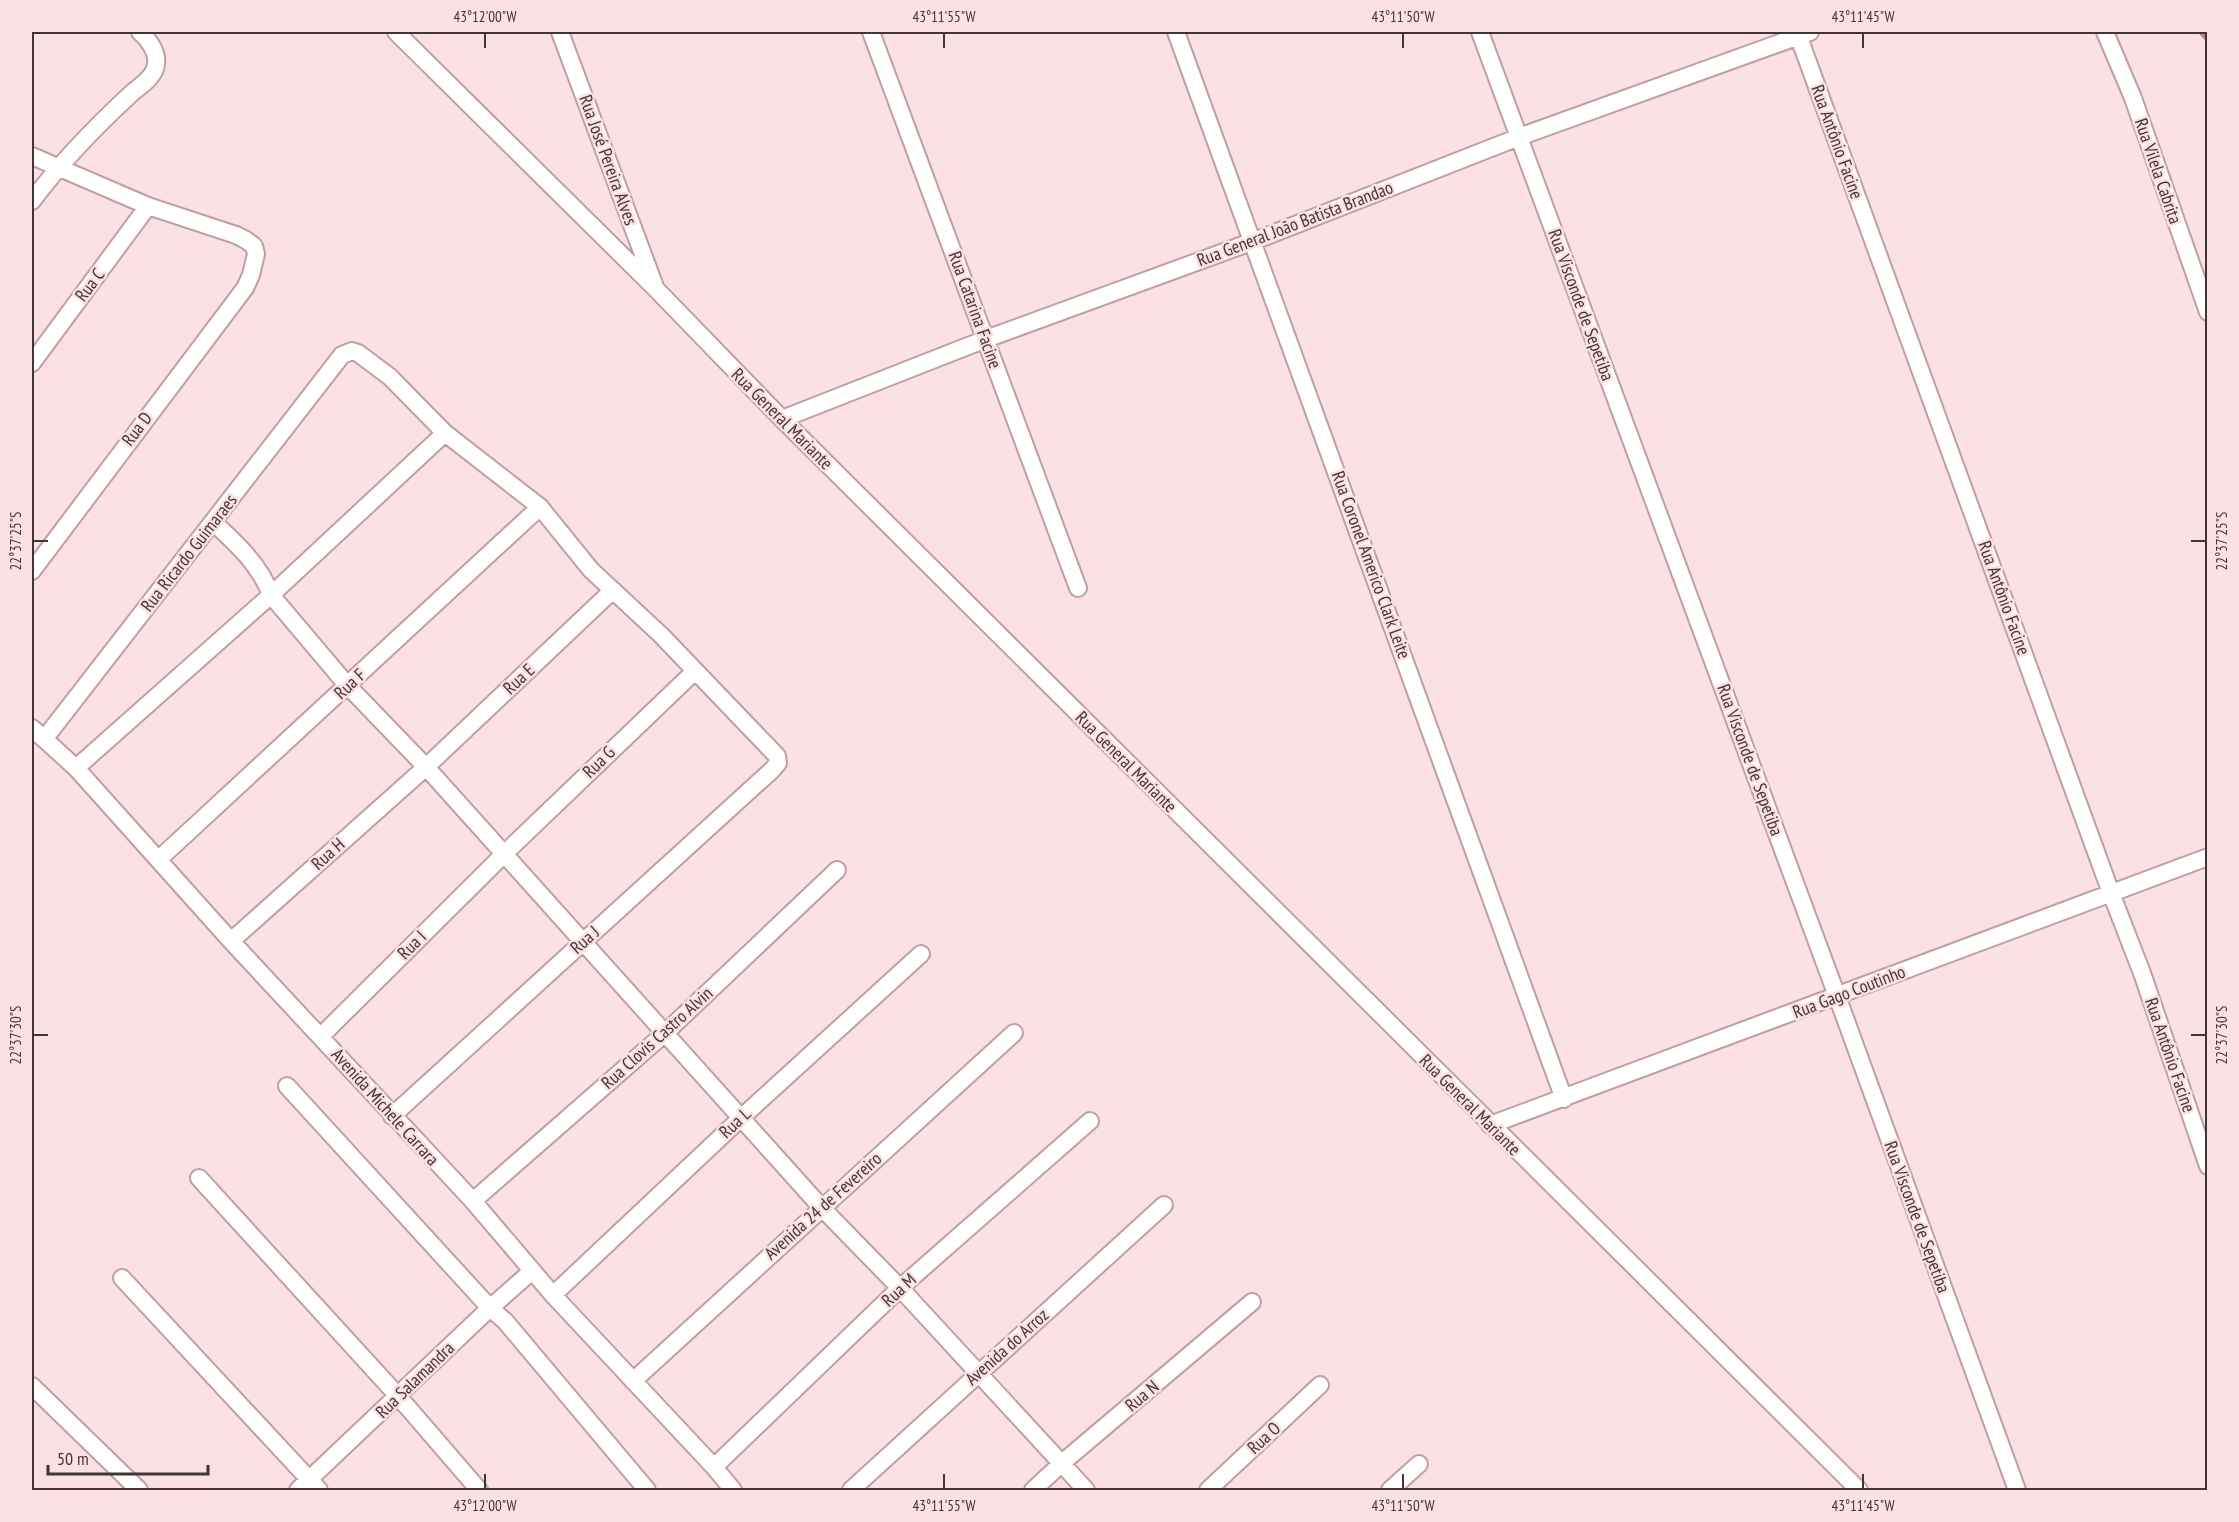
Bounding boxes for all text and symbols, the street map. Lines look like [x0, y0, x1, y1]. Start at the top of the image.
text: 43°12'00"W [453, 7, 517, 26]
text: 43°11'55"W [912, 7, 976, 26]
text: 43°11'50"W [1371, 7, 1435, 26]
text: 43°11'45"W [1831, 7, 1895, 26]
street label: Rua Antônio Facine [1806, 82, 1869, 202]
street label: Rua José Pereira Alves [574, 92, 643, 228]
street label: Rua Vilela Cabrita [2130, 115, 2187, 227]
street label: Rua General João Batista Brandao [1194, 175, 1396, 272]
street label: Rua Visconde de Sepetiba [1543, 226, 1620, 384]
street label: Rua Catarina Facine [944, 248, 1007, 371]
street label: Rua C [70, 264, 110, 306]
street label: Rua General Mariante [727, 363, 838, 474]
street label: Rua D [116, 407, 157, 450]
street label: Rua Coronel Americo Clark Leite [1327, 468, 1416, 662]
street label: Rua Ricardo Guimaraes [135, 489, 242, 616]
text: 22°37'25"S [6, 511, 25, 571]
text: 22°37'25"S [2212, 511, 2231, 571]
street label: Rua Antônio Facine [1973, 538, 2036, 658]
street label: Rua E [498, 658, 539, 699]
street label: Rua F [329, 663, 370, 704]
street label: Rua Visconde de Sepetiba [1712, 681, 1789, 839]
street label: Rua General Mariante [1071, 706, 1182, 817]
street label: Rua G [578, 741, 620, 783]
street label: Rua H [306, 833, 349, 875]
street label: Rua J [565, 920, 604, 959]
street label: Rua I [392, 925, 431, 964]
street label: Rua Gago Coutinho [1789, 959, 1909, 1024]
street label: Rua Clovis Castro Alvin [596, 982, 717, 1094]
street label: Rua Antônio Facine [2140, 995, 2201, 1115]
text: 22°37'30"S [6, 1005, 25, 1065]
text: 22°37'30"S [2212, 1005, 2231, 1065]
street label: Avenida Michele Carrara [327, 1043, 444, 1170]
street label: Rua General Mariante [1415, 1049, 1526, 1160]
street label: Rua L [714, 1102, 756, 1143]
street label: Rua Visconde de Sepetiba [1879, 1138, 1956, 1296]
street label: Avenida 24 de Fevereiro [759, 1147, 886, 1264]
street label: Rua M [877, 1268, 921, 1311]
street label: Avenida do Arroz [960, 1303, 1053, 1390]
street label: Rua Salamandra [371, 1336, 459, 1423]
street label: Rua N [1120, 1375, 1163, 1416]
street label: Rua O [1242, 1416, 1285, 1459]
scale bar [48, 1438, 208, 1476]
text: 50 m [57, 1447, 89, 1470]
text: 43°12'00"W [453, 1496, 517, 1515]
text: 43°11'55"W [912, 1496, 976, 1515]
text: 43°11'50"W [1371, 1496, 1435, 1515]
text: 43°11'45"W [1831, 1496, 1895, 1515]

